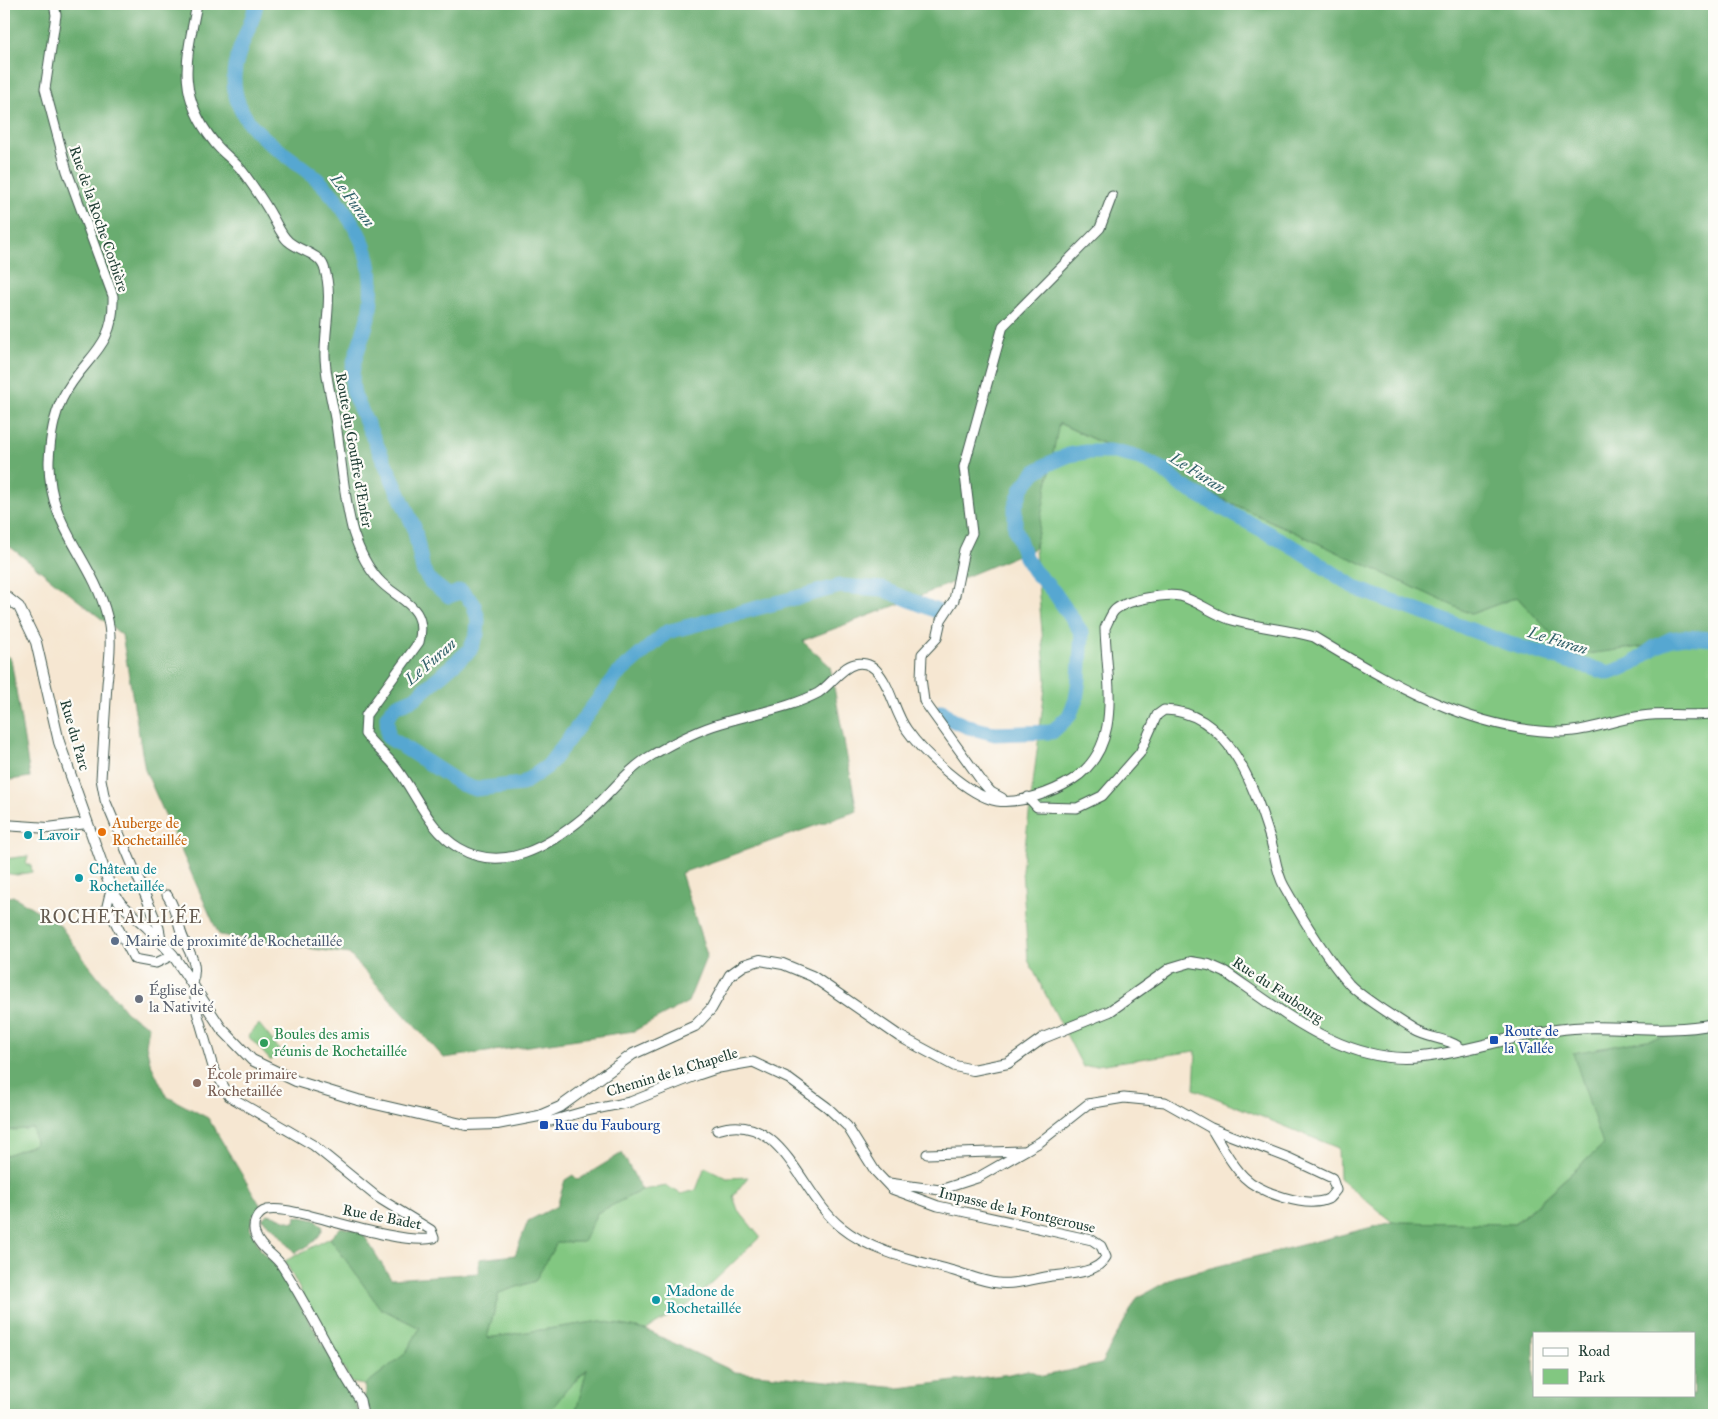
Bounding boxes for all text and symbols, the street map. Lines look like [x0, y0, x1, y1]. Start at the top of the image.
street label: Rue de la Roche Corbière [66, 143, 132, 295]
water label: Le Furan [326, 169, 379, 231]
street label: Route du Gouffre d'Enfer [331, 371, 377, 529]
water label: Le Furan [1166, 448, 1229, 497]
water label: Le Furan [1525, 622, 1591, 659]
water label: Le Furan [400, 634, 460, 689]
street label: Rue du Parc [56, 697, 94, 773]
place label: Auberge de Rochetaillée [111, 814, 187, 849]
place label: Lavoir [38, 826, 80, 844]
marker: Auberge de Rochetaillée [96, 826, 108, 838]
marker: Lavoir [22, 829, 34, 841]
place label: Château de Rochetaillée [89, 860, 164, 895]
marker: Château de Rochetaillée [73, 872, 85, 884]
district label: ROCHETAILLÉE [40, 904, 202, 928]
place label: Mairie de proximité de Rochetaillée [125, 932, 342, 950]
marker: Mairie de proximité de Rochetaillée [109, 935, 121, 947]
street label: Rue du Faubourg [1229, 953, 1328, 1028]
place label: Église de la Nativité [149, 980, 214, 1016]
marker: Église de la Nativité [133, 993, 145, 1005]
place label: Route de la Vallée [1504, 1022, 1559, 1057]
place label: Boules des amis réunis de Rochetaillée [274, 1025, 407, 1060]
marker: Route de la Vallée [1488, 1034, 1500, 1046]
marker: Boules des amis réunis de Rochetaillée [258, 1037, 270, 1049]
street label: Chemin de la Chapelle [604, 1043, 740, 1101]
place label: École primaire Rochetaillée [207, 1064, 297, 1100]
marker: École primaire Rochetaillée [191, 1077, 203, 1089]
place label: Rue du Faubourg [554, 1116, 661, 1134]
marker: Rue du Faubourg [538, 1119, 550, 1131]
street label: Impasse de la Fontgerouse [937, 1183, 1097, 1237]
street label: Rue de Badet [341, 1201, 424, 1234]
place label: Madone de Rochetaillée [666, 1282, 741, 1317]
marker: Madone de Rochetaillée [650, 1294, 662, 1306]
legend [1533, 1332, 1696, 1396]
text: Road [1578, 1342, 1610, 1360]
text: Park [1578, 1368, 1605, 1386]

